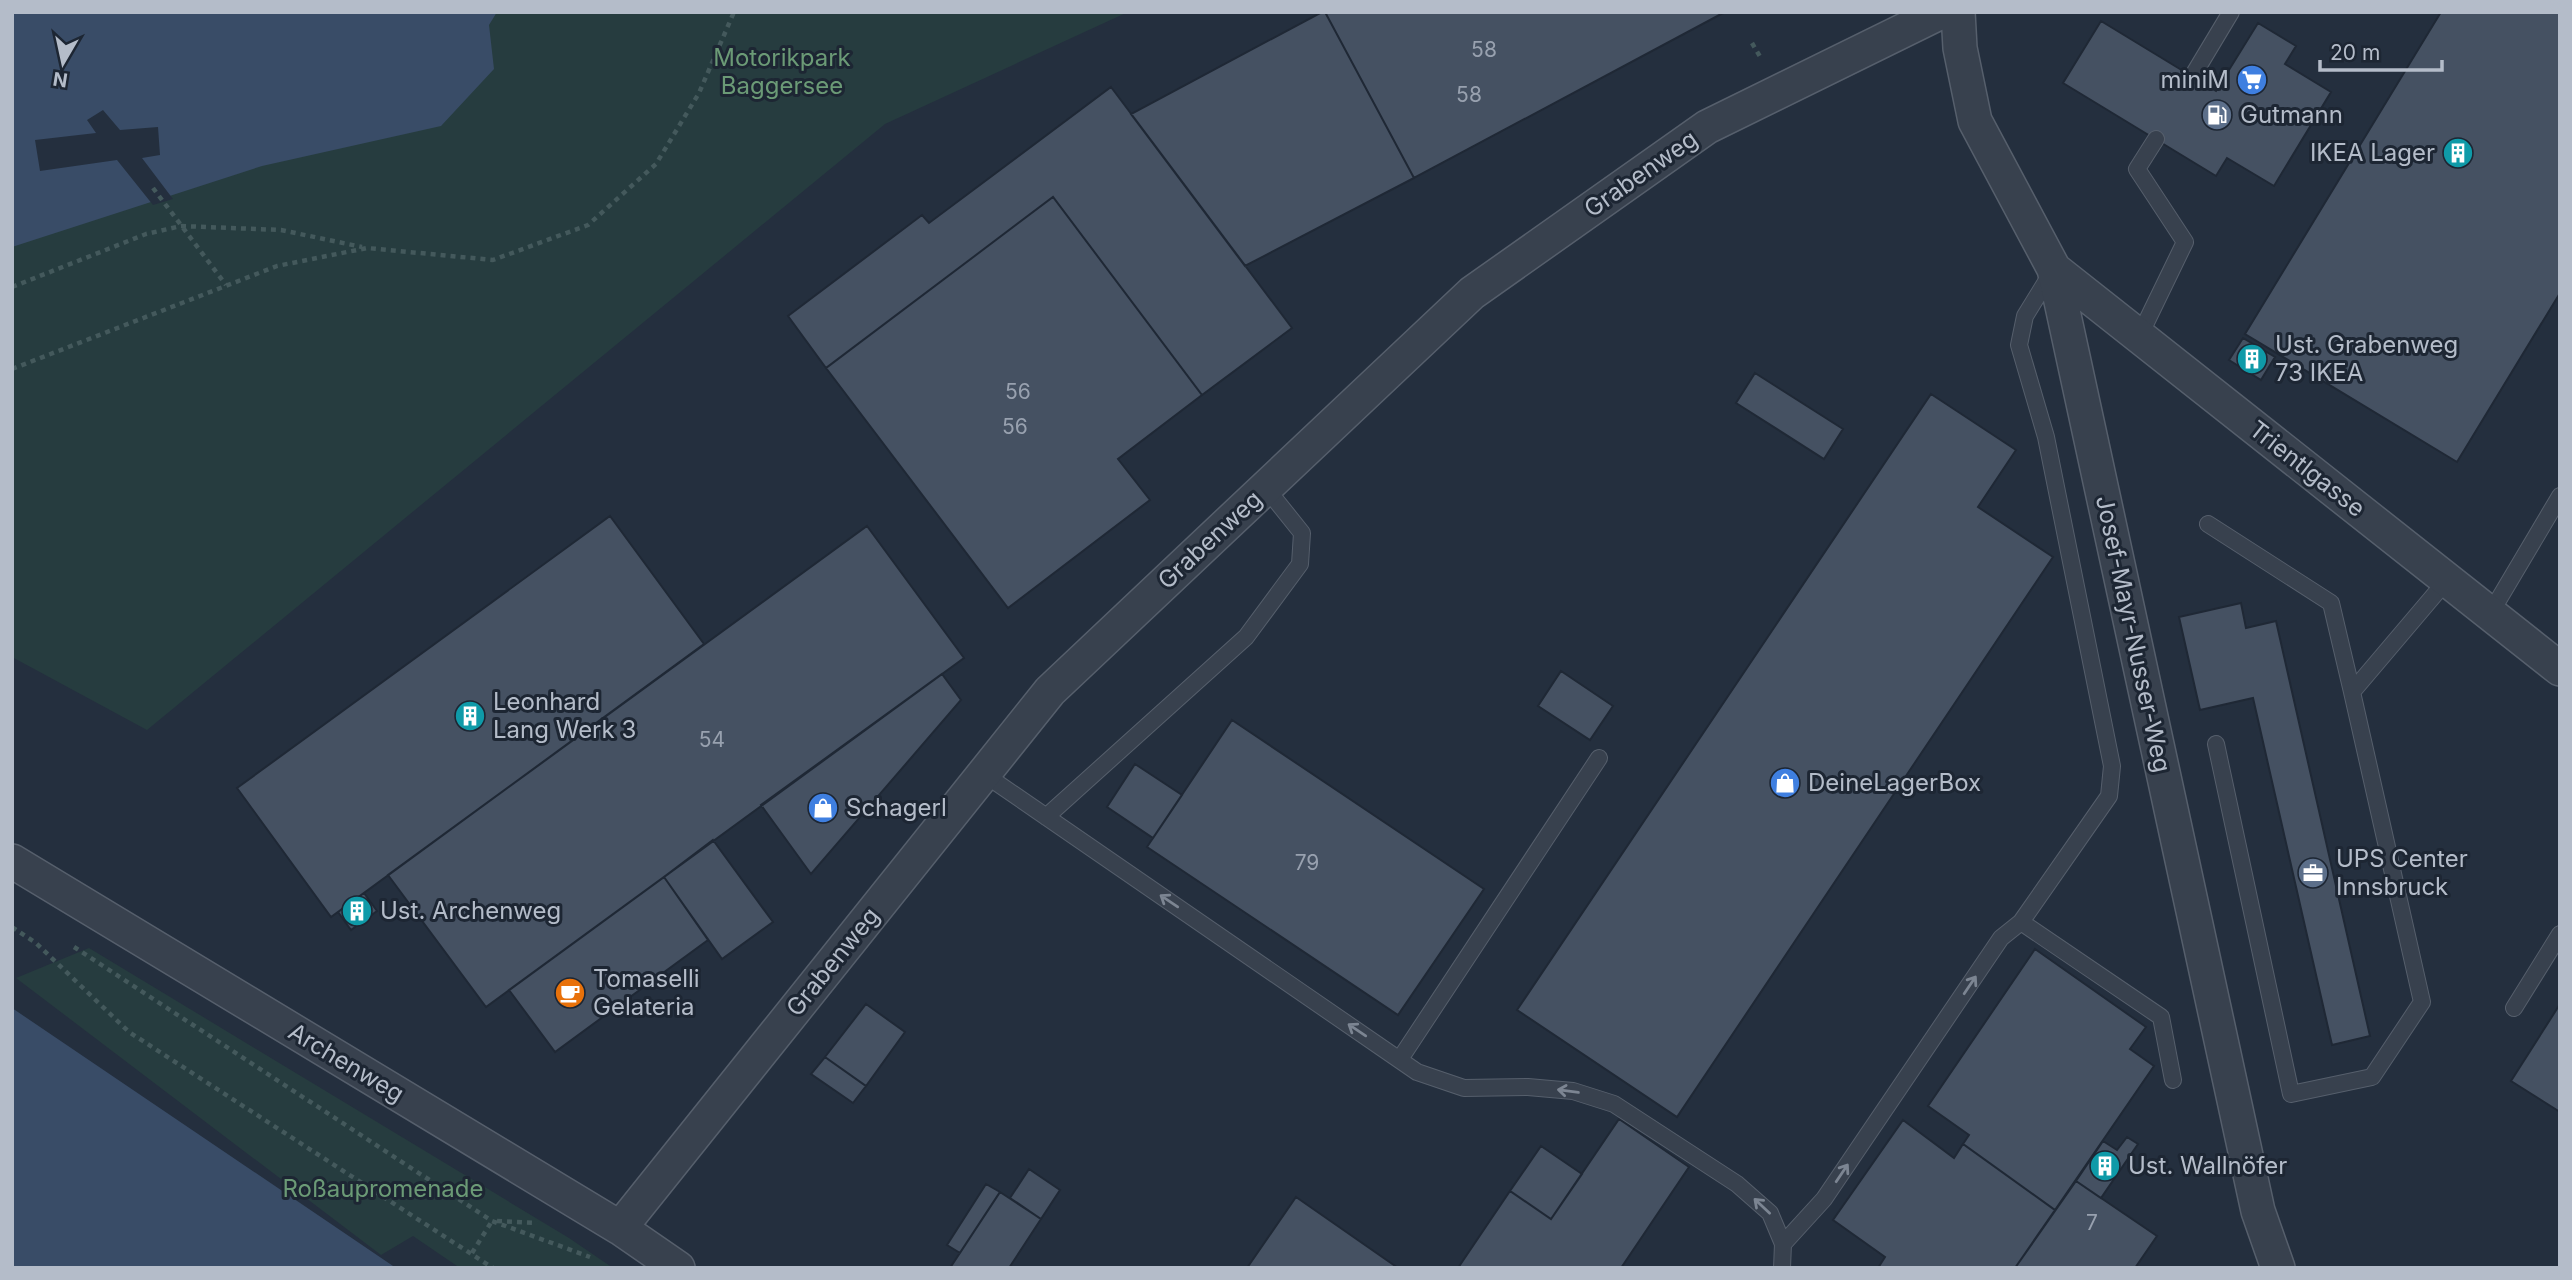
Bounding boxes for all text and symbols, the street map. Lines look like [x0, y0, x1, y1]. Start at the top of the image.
north arrow [28, 28, 98, 98]
scale bar [2320, 28, 2442, 72]
house number: 58 [1471, 37, 1497, 62]
text: 20 m [2330, 40, 2380, 65]
park label: Motorikpark Baggersee [713, 43, 851, 100]
supermarket icon: miniM [2235, 63, 2269, 97]
place label: miniM [2160, 65, 2229, 94]
text: N [51, 67, 69, 92]
house number: 58 [1456, 82, 1482, 107]
fuel station icon: Gutmann [2200, 98, 2234, 132]
place label: Gutmann [2240, 100, 2343, 129]
street label: Grabenweg [1579, 124, 1703, 223]
building icon: IKEA Lager [2441, 136, 2475, 170]
place label: IKEA Lager [2310, 138, 2435, 167]
place label: Ust. Grabenweg 73 IKEA [2275, 330, 2458, 387]
building icon: Ust. Grabenweg 73 IKEA [2235, 342, 2269, 376]
house number: 56 [1005, 379, 1031, 404]
house number: 56 [1002, 414, 1028, 439]
street label: Trientlgasse [2244, 414, 2371, 523]
street label: Grabenweg [1152, 484, 1268, 595]
street label: Josef-Mayr-Nusser-Weg [2090, 493, 2177, 775]
place label: Leonhard Lang Werk 3 [493, 687, 636, 744]
building icon: Leonhard Lang Werk 3 [453, 699, 487, 733]
house number: 54 [699, 727, 725, 752]
shop icon: DeineLagerBox [1768, 766, 1802, 800]
place label: DeineLagerBox [1808, 768, 1981, 797]
shop icon: Schagerl [806, 791, 840, 825]
place label: Schagerl [846, 793, 947, 822]
place label: UPS Center Innsbruck [2336, 844, 2468, 901]
house number: 79 [1295, 850, 1319, 875]
office icon: UPS Center Innsbruck [2296, 856, 2330, 890]
building icon: Ust. Archenweg [340, 894, 374, 928]
one-way arrow [1160, 894, 1179, 908]
place label: Ust. Archenweg [380, 896, 561, 925]
street label: Grabenweg [780, 902, 885, 1022]
place label: Tomaselli Gelateria [593, 964, 700, 1021]
one-way arrow [1963, 975, 1977, 995]
cafe icon: Tomaselli Gelateria [553, 976, 587, 1010]
street label: Archenweg [283, 1017, 409, 1108]
one-way arrow [1348, 1023, 1367, 1037]
one-way arrow [1557, 1085, 1580, 1098]
building icon: Ust. Wallnöfer [2088, 1149, 2122, 1183]
place label: Ust. Wallnöfer [2128, 1151, 2287, 1180]
one-way arrow [1834, 1164, 1849, 1183]
park label: Roßaupromenade [282, 1174, 484, 1203]
one-way arrow [1753, 1198, 1771, 1215]
house number: 7 [2086, 1210, 2098, 1235]

